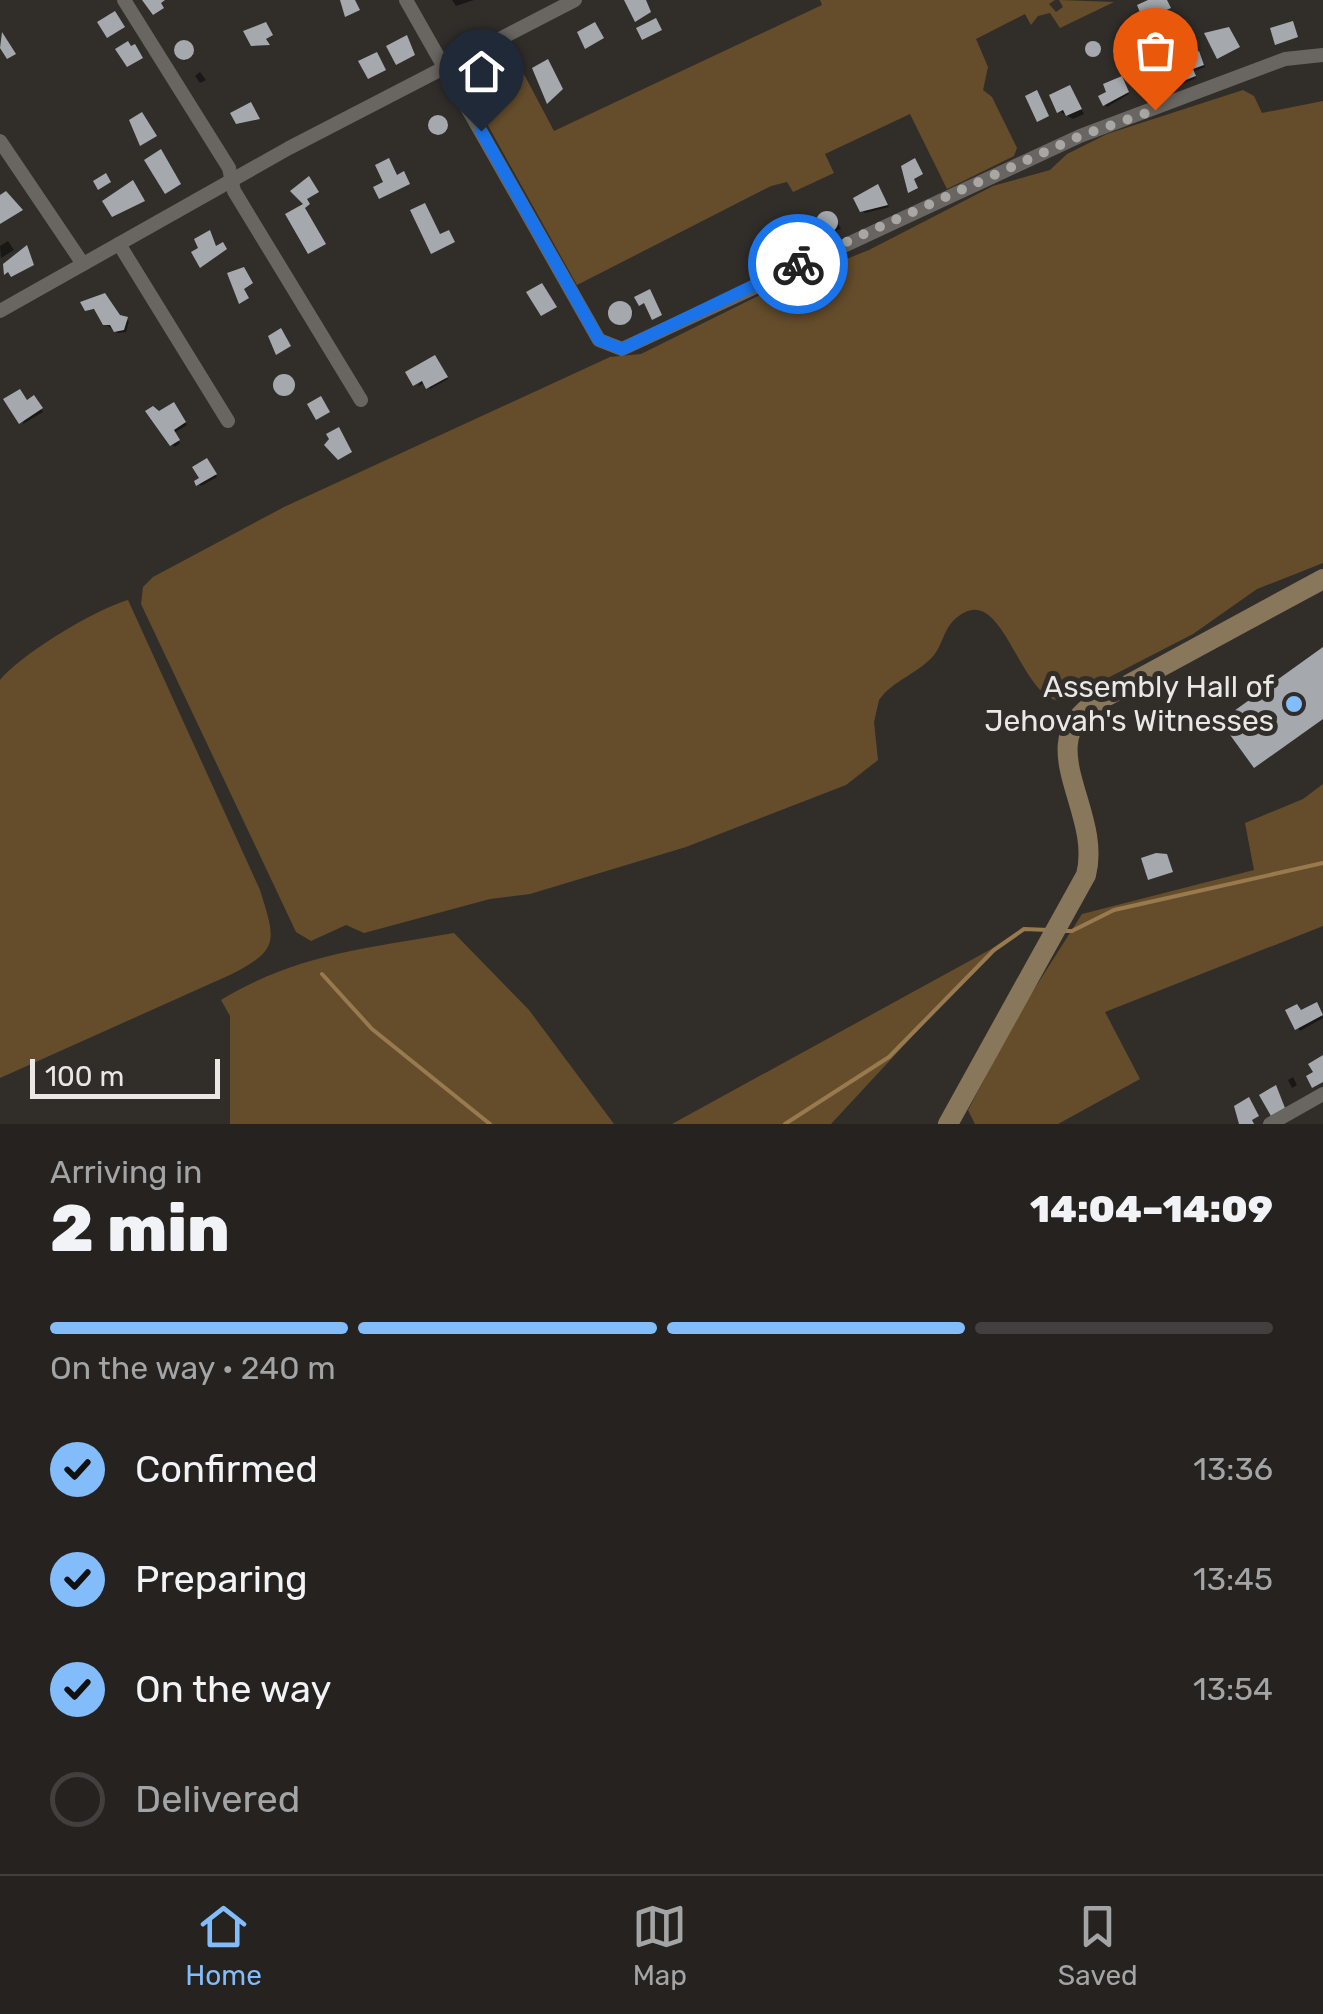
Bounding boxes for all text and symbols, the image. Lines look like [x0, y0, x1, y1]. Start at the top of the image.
pin [1113, 8, 1198, 111]
icon: bag [1128, 23, 1183, 78]
pin [439, 29, 524, 132]
icon: home [454, 44, 509, 99]
courier [748, 214, 848, 314]
icon: bike [771, 237, 826, 292]
place label: Assembly Hall of Jehovah's Witnesses [985, 669, 1274, 739]
marker: Assembly Hall of Jehovah's Witnesses [1283, 693, 1305, 715]
scale bar [30, 1054, 220, 1098]
text: 100 m [45, 1060, 124, 1093]
text: Arriving in [50, 1153, 202, 1191]
text: 14:04–14:09 [1030, 1186, 1273, 1232]
text: 2 min [50, 1190, 230, 1267]
text: On the way · 240 m [50, 1349, 336, 1387]
icon: check [50, 1442, 105, 1497]
text: Confirmed [135, 1446, 318, 1492]
text: 13:36 [1193, 1450, 1273, 1488]
icon: check [50, 1552, 105, 1607]
text: Preparing [135, 1556, 308, 1602]
text: 13:45 [1193, 1560, 1273, 1598]
icon: check [50, 1662, 105, 1717]
text: On the way [135, 1666, 331, 1712]
text: 13:54 [1193, 1670, 1273, 1708]
text: Delivered [135, 1776, 300, 1822]
tab: Home [185, 1899, 262, 1992]
tab: Map [632, 1899, 687, 1992]
tab: Saved [1058, 1899, 1138, 1992]

